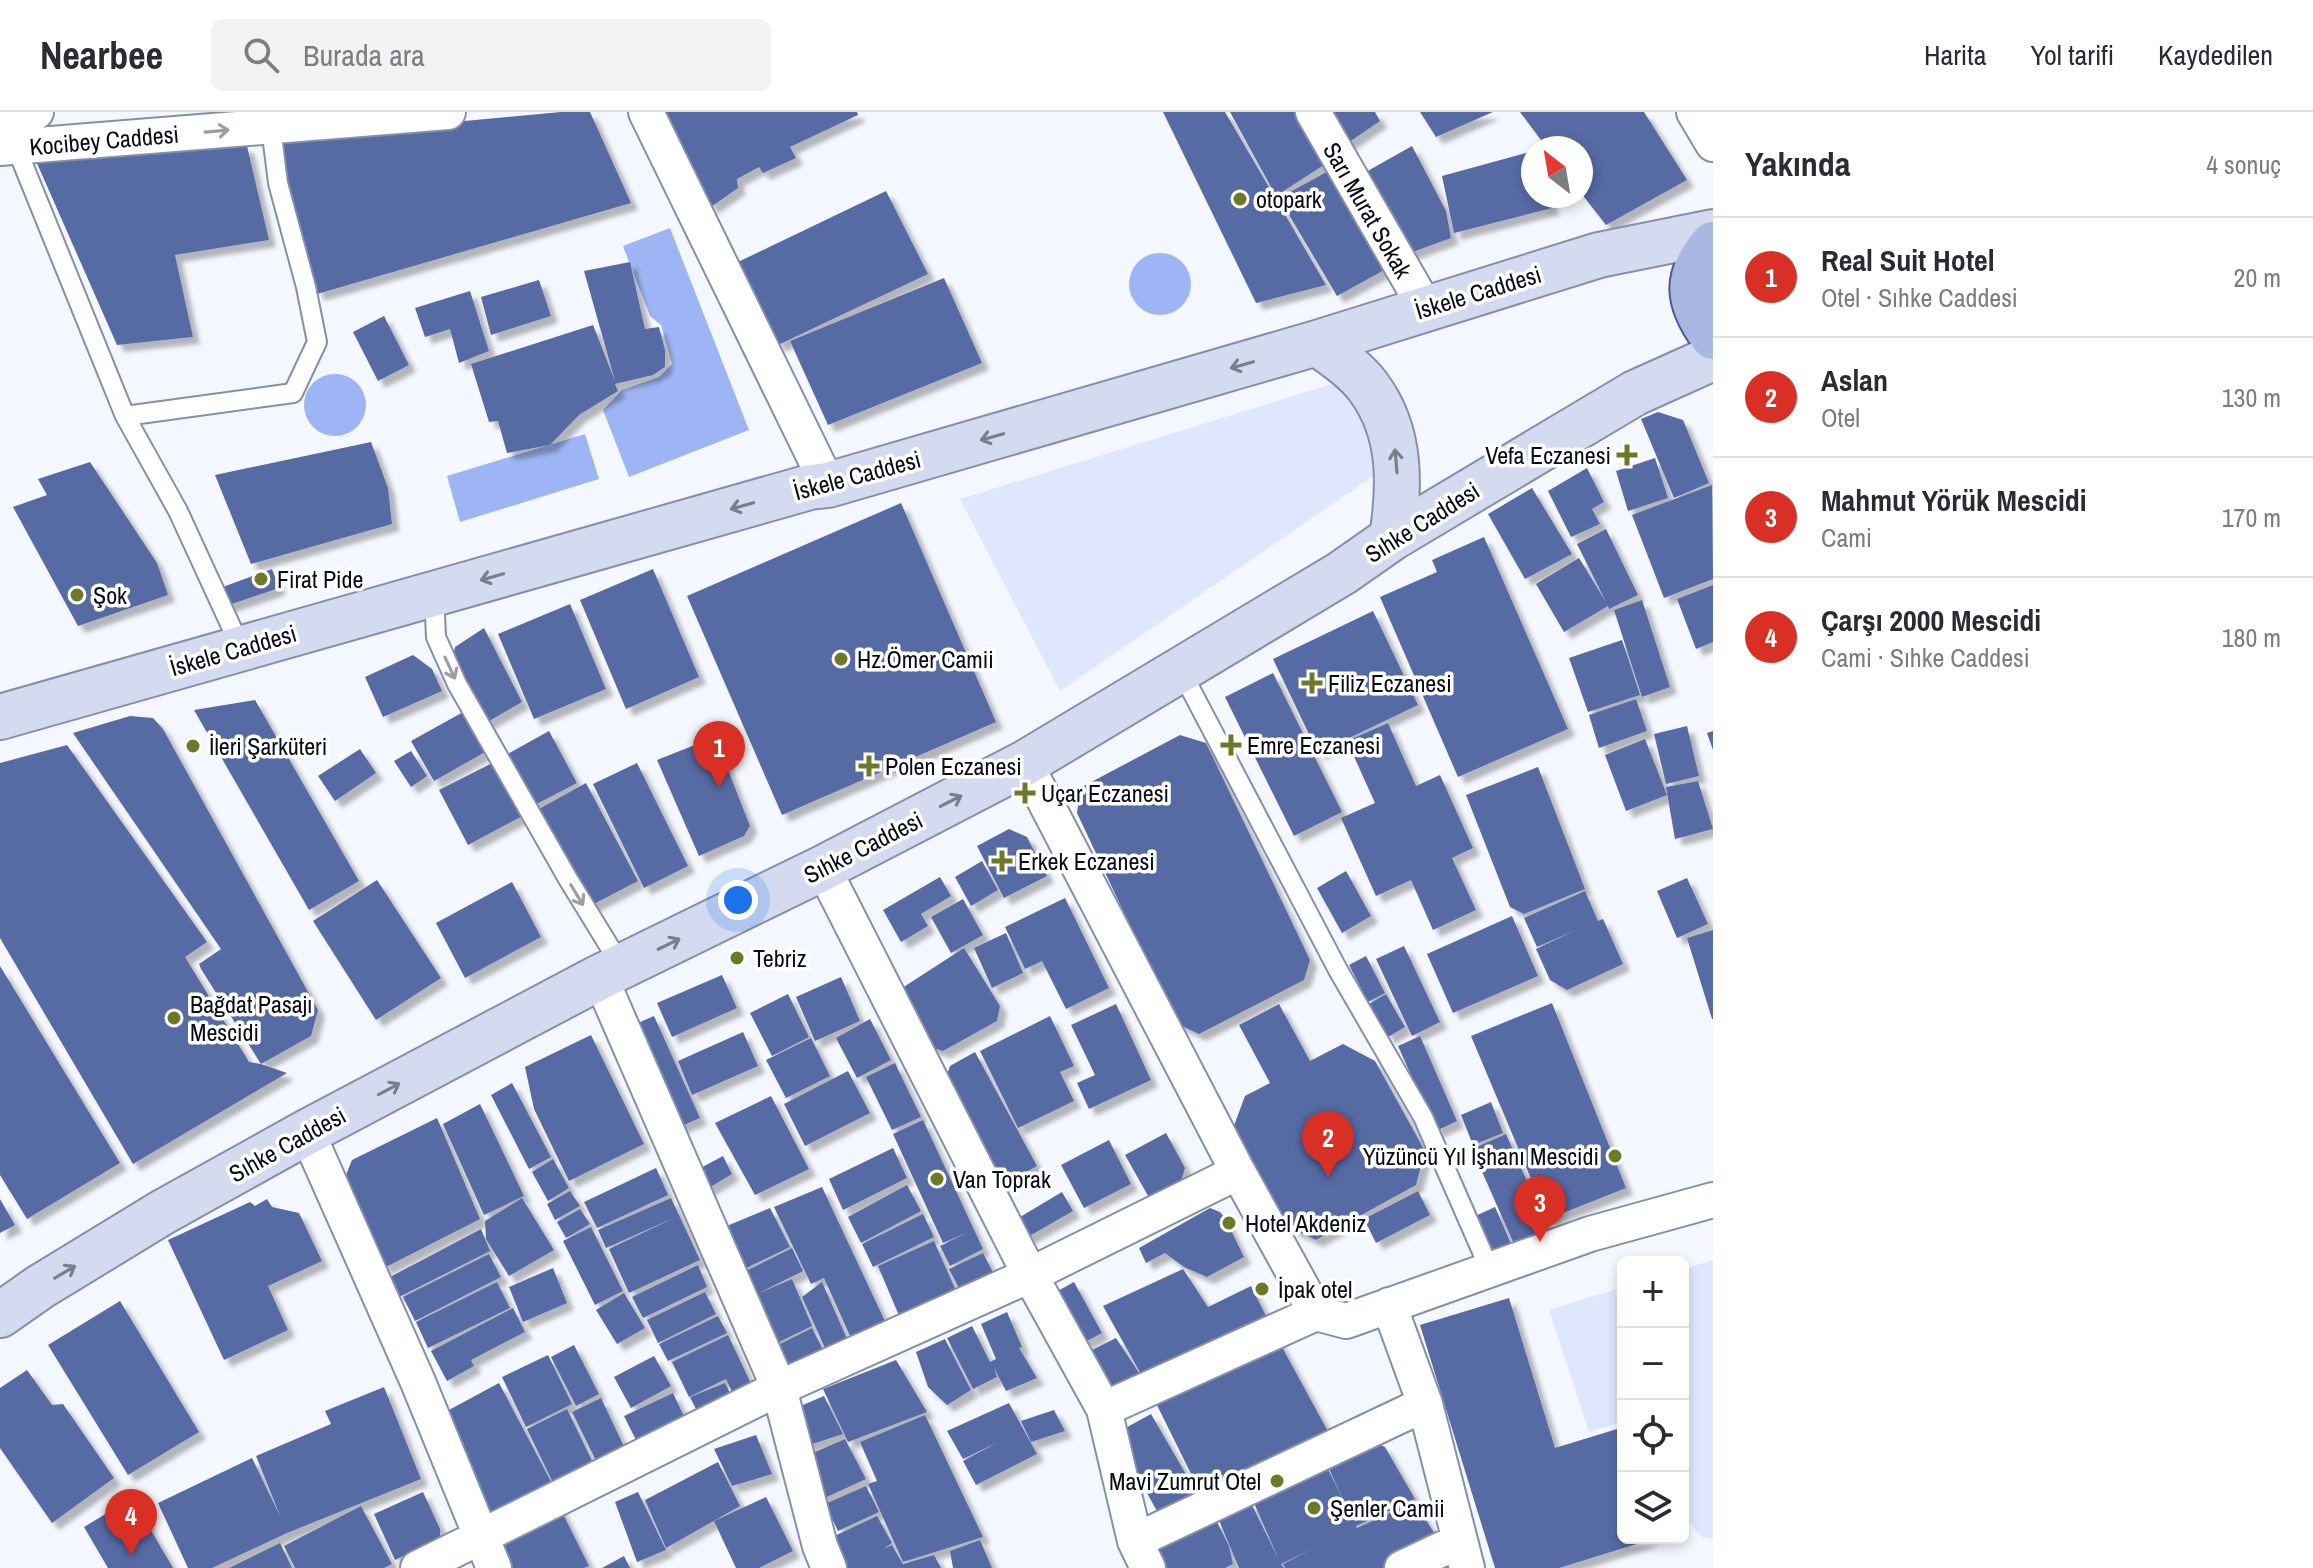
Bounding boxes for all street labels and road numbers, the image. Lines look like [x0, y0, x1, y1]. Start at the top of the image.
street label: Kocibey Caddesi [28, 118, 180, 162]
street label: Sarı Murat Sokak [1316, 136, 1420, 284]
street label: İskele Caddesi [1411, 258, 1545, 326]
street label: İskele Caddesi [790, 443, 924, 507]
street label: Sıhke Caddesi [1359, 474, 1485, 570]
street label: İskele Caddesi [166, 617, 300, 683]
street label: Sıhke Caddesi [798, 803, 928, 891]
street label: Sıhke Caddesi [223, 1099, 351, 1189]

